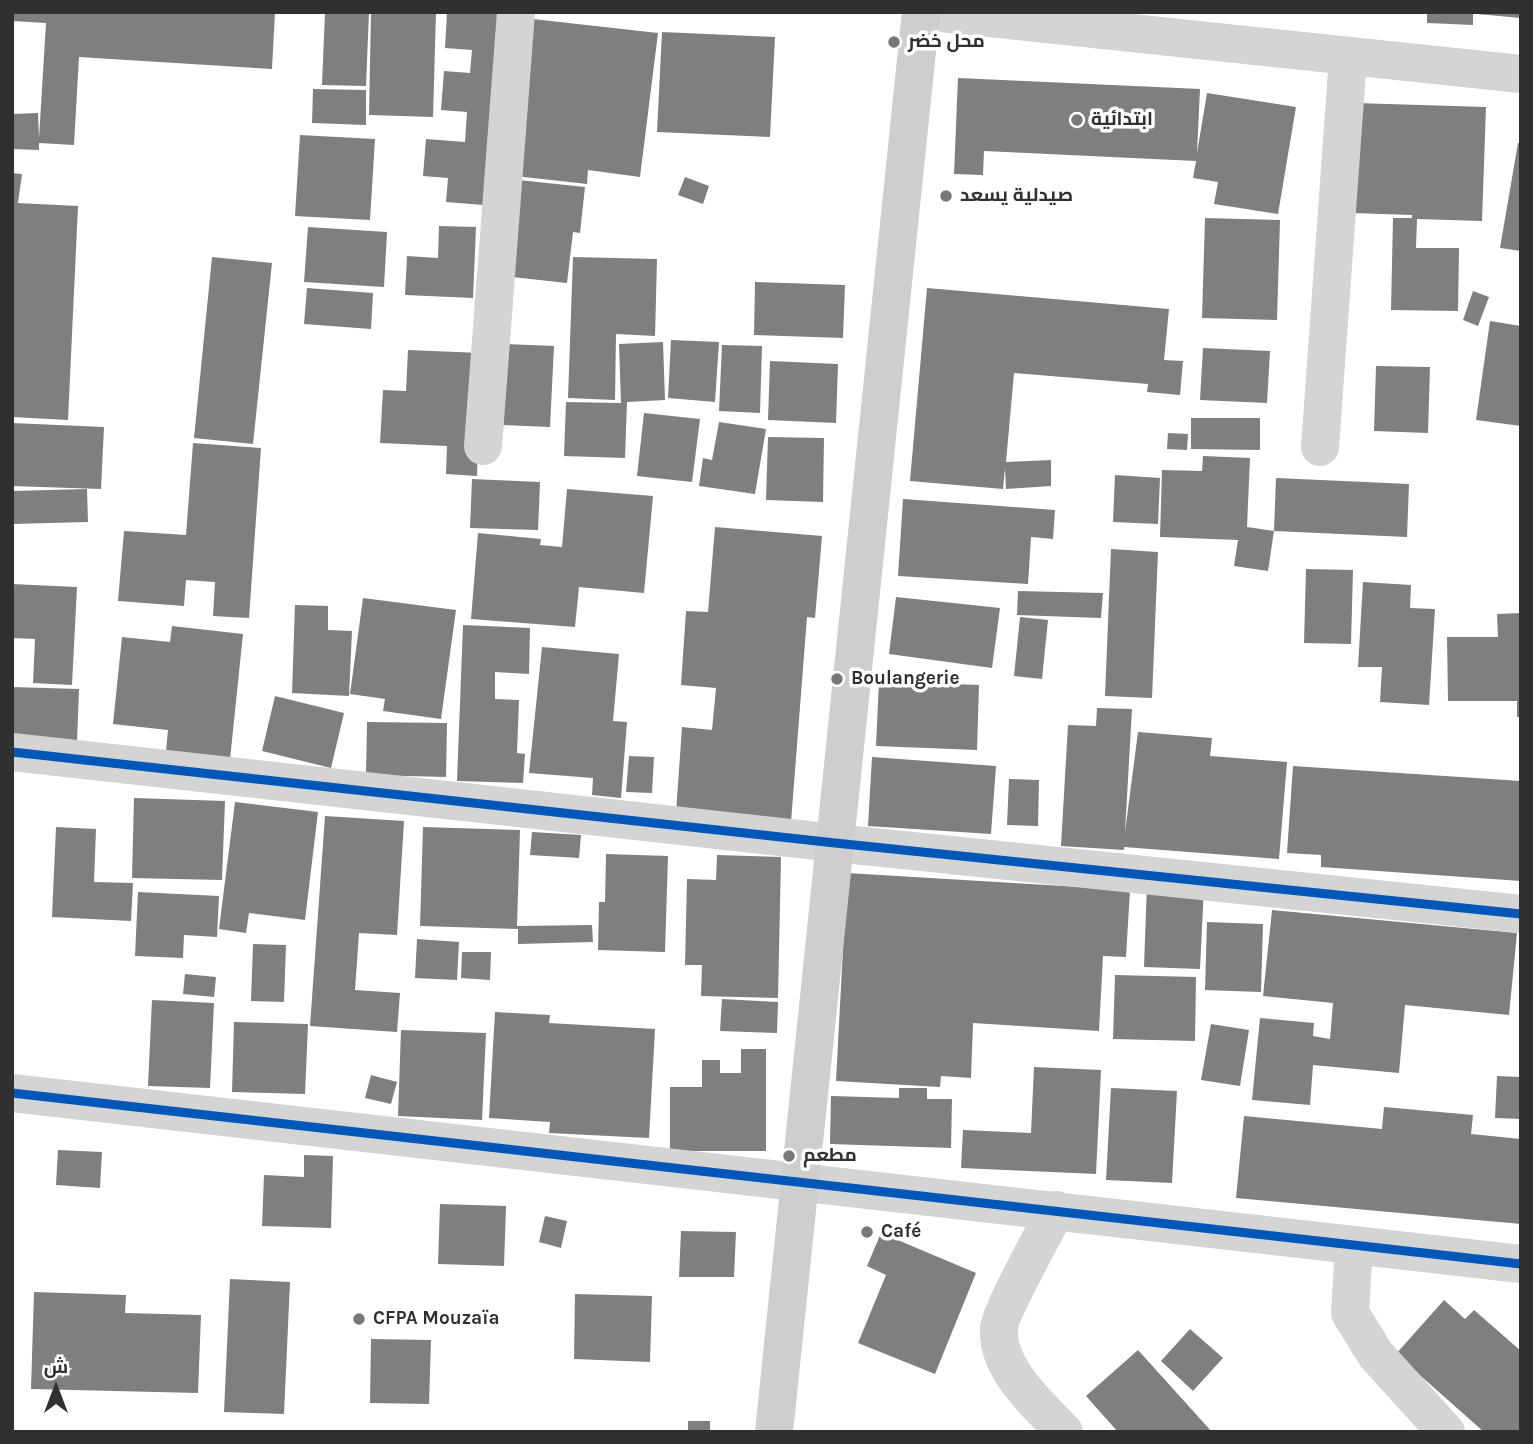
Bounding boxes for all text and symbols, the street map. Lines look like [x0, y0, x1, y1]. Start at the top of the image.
place label: محل خضر [908, 31, 985, 53]
marker: محل خضر [886, 34, 902, 50]
place label: ابتدائية [1091, 109, 1153, 131]
marker: ابتدائية [1069, 112, 1085, 128]
place label: صيدلية يسعد [960, 185, 1073, 207]
marker: صيدلية يسعد [938, 188, 954, 204]
place label: Boulangerie [851, 668, 960, 690]
marker: Boulangerie [829, 671, 845, 687]
place label: مطعم [803, 1145, 857, 1167]
marker: مطعم [781, 1148, 797, 1164]
place label: Café [881, 1221, 921, 1243]
marker: Café [859, 1224, 875, 1240]
place label: CFPA Mouzaïa [373, 1308, 500, 1330]
marker: CFPA Mouzaïa [351, 1311, 367, 1327]
north arrow [21, 1353, 91, 1423]
text: ش [44, 1356, 68, 1378]

